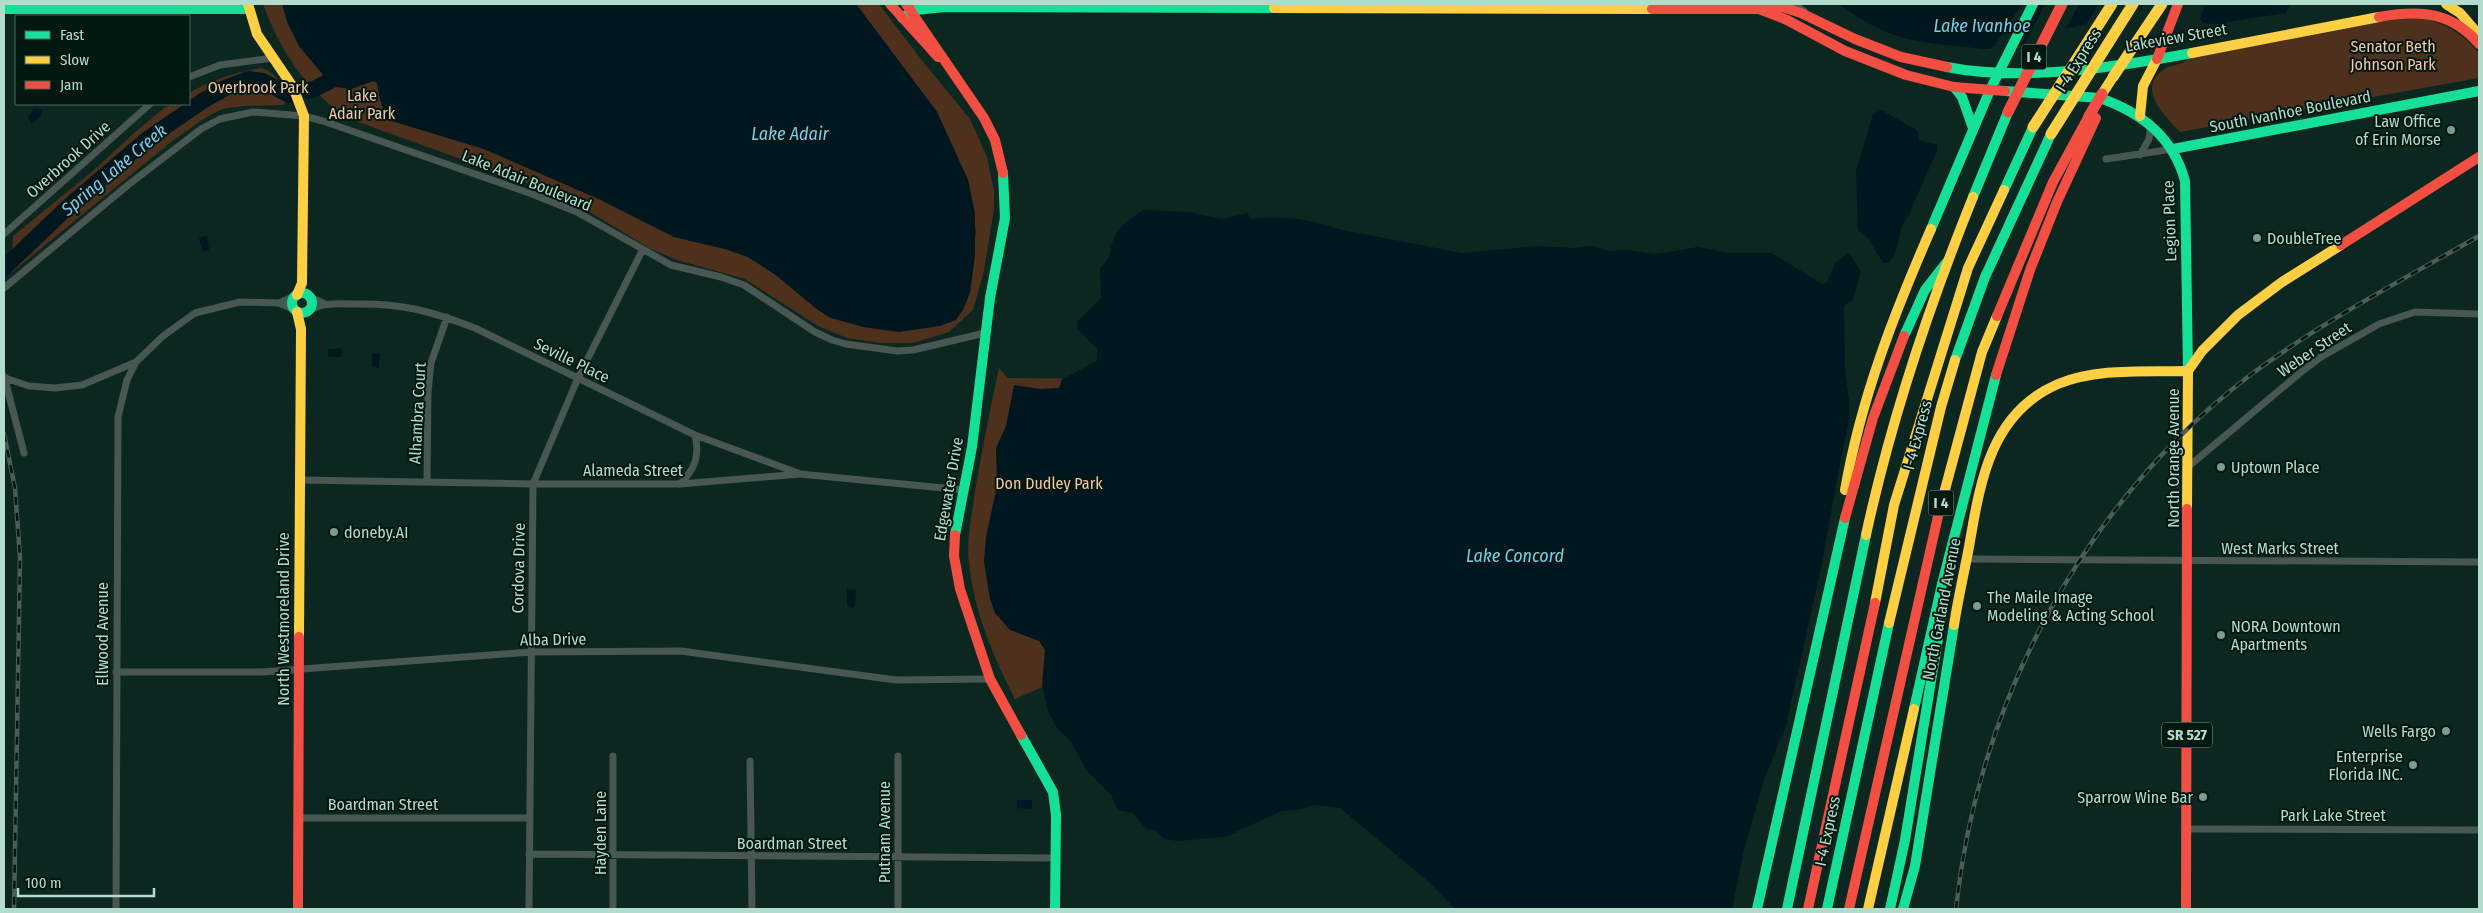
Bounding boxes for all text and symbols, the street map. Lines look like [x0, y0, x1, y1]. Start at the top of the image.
legend [15, 15, 190, 105]
water label: Lake Ivanhoe [1933, 15, 2031, 37]
street label: Lakeview Street [2124, 19, 2229, 56]
street label: I-4 Express [2052, 25, 2105, 95]
text: Fast [60, 26, 84, 44]
park label: Senator Beth Johnson Park [2350, 37, 2436, 74]
road number: I 4 [2022, 44, 2046, 70]
text: Slow [60, 51, 89, 69]
text: Jam [60, 76, 83, 94]
park label: Overbrook Park [208, 78, 309, 97]
park label: Lake Adair Park [329, 86, 396, 123]
street label: South Ivanhoe Boulevard [2208, 87, 2372, 136]
place label: Law Office of Erin Morse [2355, 112, 2441, 149]
street label: Overbrook Drive [23, 117, 114, 202]
water label: Spring Lake Creek [56, 119, 171, 221]
water label: Lake Adair [751, 123, 830, 145]
marker: Law Office of Erin Morse [2445, 124, 2457, 136]
street label: Lake Adair Boulevard [459, 146, 594, 215]
street label: Legion Place [2159, 180, 2180, 262]
place label: DoubleTree [2267, 229, 2342, 248]
marker: DoubleTree [2251, 232, 2263, 244]
street label: Weber Street [2274, 317, 2355, 381]
street label: Seville Place [531, 334, 613, 387]
street label: Alhambra Court [405, 361, 430, 464]
street label: North Orange Avenue [2164, 388, 2183, 528]
street label: I-4 Express [1899, 398, 1936, 472]
street label: Edgewater Drive [930, 436, 967, 543]
place label: Uptown Place [2231, 458, 2320, 477]
street label: Alameda Street [583, 461, 684, 480]
marker: Uptown Place [2215, 461, 2227, 473]
park label: Don Dudley Park [995, 474, 1103, 493]
road number: I 4 [1928, 490, 1954, 516]
street label: Cordova Drive [508, 522, 529, 613]
place label: doneby.AI [344, 523, 408, 542]
marker: doneby.AI [328, 526, 340, 538]
street label: North Westmoreland Drive [274, 532, 293, 706]
street label: North Garland Avenue [1918, 536, 1965, 682]
street label: West Marks Street [2221, 539, 2340, 558]
water label: Lake Concord [1466, 545, 1564, 567]
street label: Ellwood Avenue [93, 582, 112, 686]
place label: The Maile Image Modeling & Acting School [1987, 588, 2154, 625]
marker: The Maile Image Modeling & Acting School [1971, 600, 1983, 612]
place label: NORA Downtown Apartments [2231, 617, 2341, 654]
street label: Alba Drive [520, 629, 587, 650]
marker: NORA Downtown Apartments [2215, 629, 2227, 641]
road number: SR 527 [2162, 722, 2212, 748]
place label: Wells Fargo [2362, 722, 2436, 741]
marker: Wells Fargo [2440, 725, 2452, 737]
place label: Enterprise Florida INC. [2328, 747, 2403, 784]
marker: Enterprise Florida INC. [2407, 759, 2419, 771]
street label: Putnam Avenue [875, 781, 894, 883]
place label: Sparrow Wine Bar [2077, 788, 2193, 807]
street label: Hayden Lane [591, 791, 610, 875]
marker: Sparrow Wine Bar [2197, 791, 2209, 803]
street label: I-4 Express [1811, 794, 1844, 868]
street label: Boardman Street [328, 795, 439, 814]
street label: Park Lake Street [2280, 806, 2386, 825]
street label: Boardman Street [737, 834, 848, 853]
scale bar [18, 866, 154, 898]
text: 100 m [25, 874, 62, 892]

